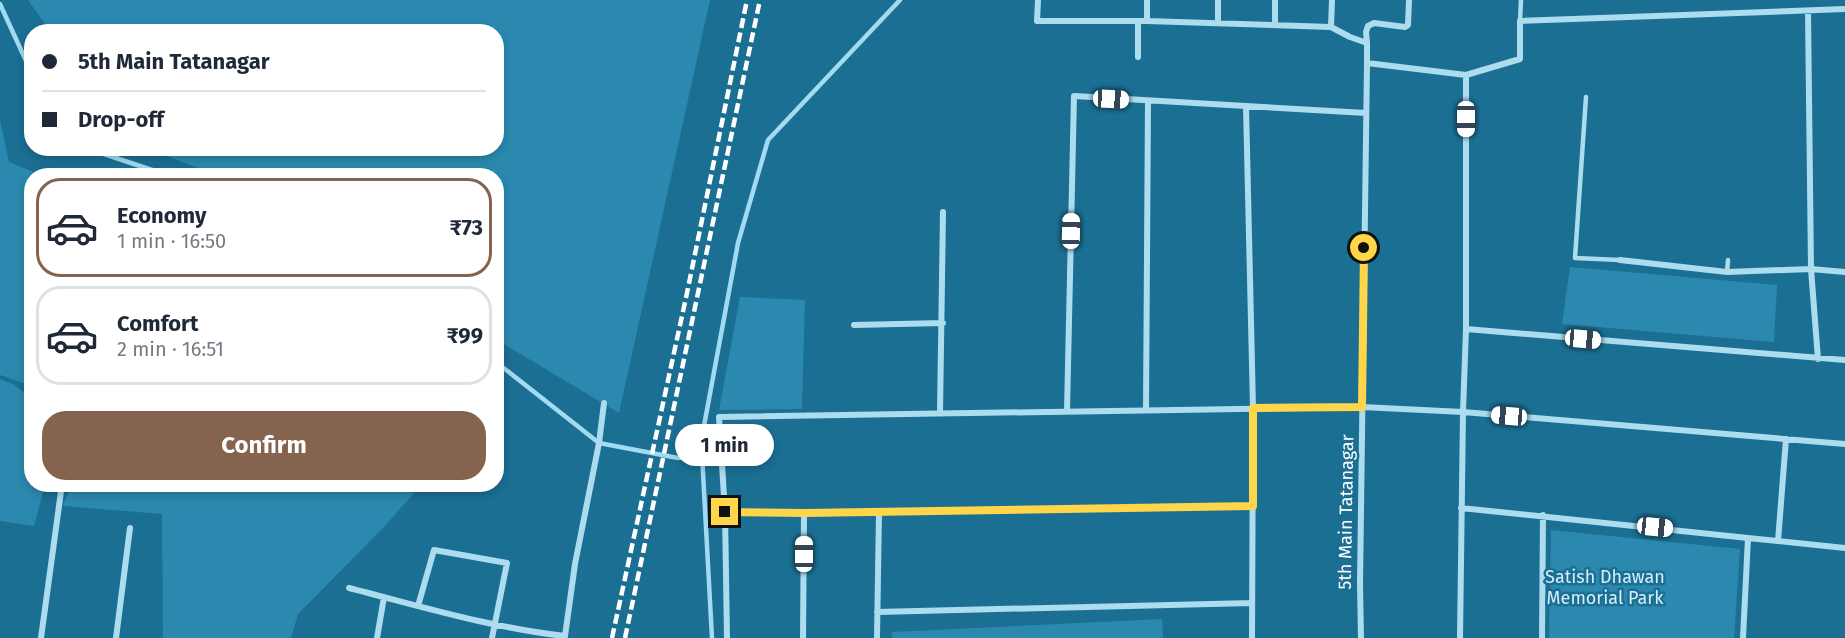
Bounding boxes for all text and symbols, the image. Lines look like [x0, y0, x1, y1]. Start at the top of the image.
text: 5th Main Tatanagar [78, 48, 270, 75]
car [1093, 89, 1129, 109]
car [1457, 101, 1475, 137]
text: Drop-off [78, 106, 164, 133]
icon: car [45, 201, 99, 255]
text: Economy [117, 202, 206, 229]
car [1062, 213, 1080, 249]
text: ₹73 [449, 214, 483, 241]
text: 1 min · 16:50 [117, 229, 226, 253]
route start [1350, 234, 1377, 261]
icon: car [45, 309, 99, 363]
text: Comfort [117, 310, 198, 337]
text: ₹99 [446, 322, 483, 349]
car [1564, 328, 1602, 350]
text: 2 min · 16:51 [117, 337, 224, 361]
car [1490, 405, 1528, 427]
button: Confirm [42, 411, 486, 480]
callout: 1 min [676, 425, 774, 467]
text: 1 min [700, 433, 749, 457]
street label: 5th Main Tatanagar [1334, 434, 1358, 590]
route end [711, 498, 738, 525]
car [1636, 516, 1674, 538]
car [795, 536, 813, 572]
park label: Satish Dhawan Memorial Park [1545, 566, 1665, 609]

